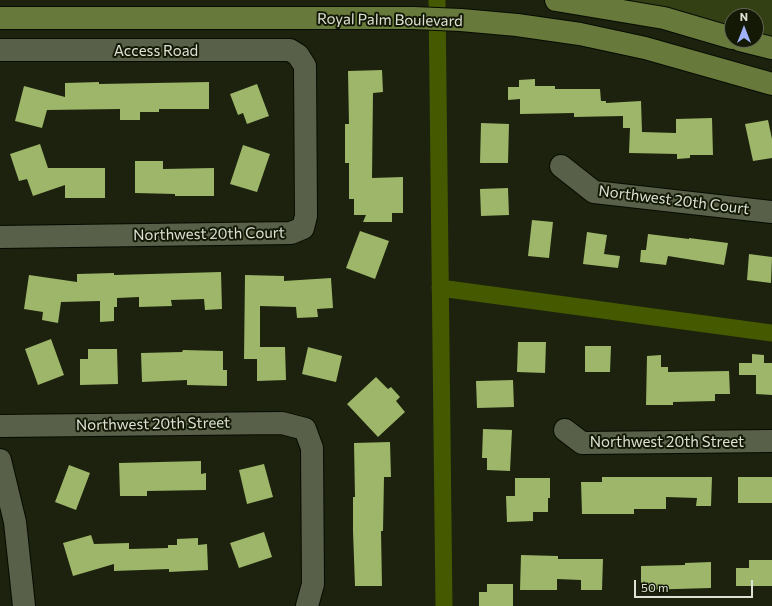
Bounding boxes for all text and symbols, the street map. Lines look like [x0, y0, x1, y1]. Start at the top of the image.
north arrow [724, 8, 764, 48]
street label: Royal Palm Boulevard [317, 10, 463, 30]
text: N [740, 10, 748, 23]
street label: Access Road [114, 42, 198, 60]
street label: Northwest 20th Court [598, 182, 750, 218]
street label: Northwest 20th Court [133, 224, 285, 244]
street label: Northwest 20th Street [76, 414, 230, 434]
street label: Northwest 20th Street [590, 433, 744, 451]
scale bar [636, 572, 755, 598]
text: 50 m [641, 580, 669, 594]

